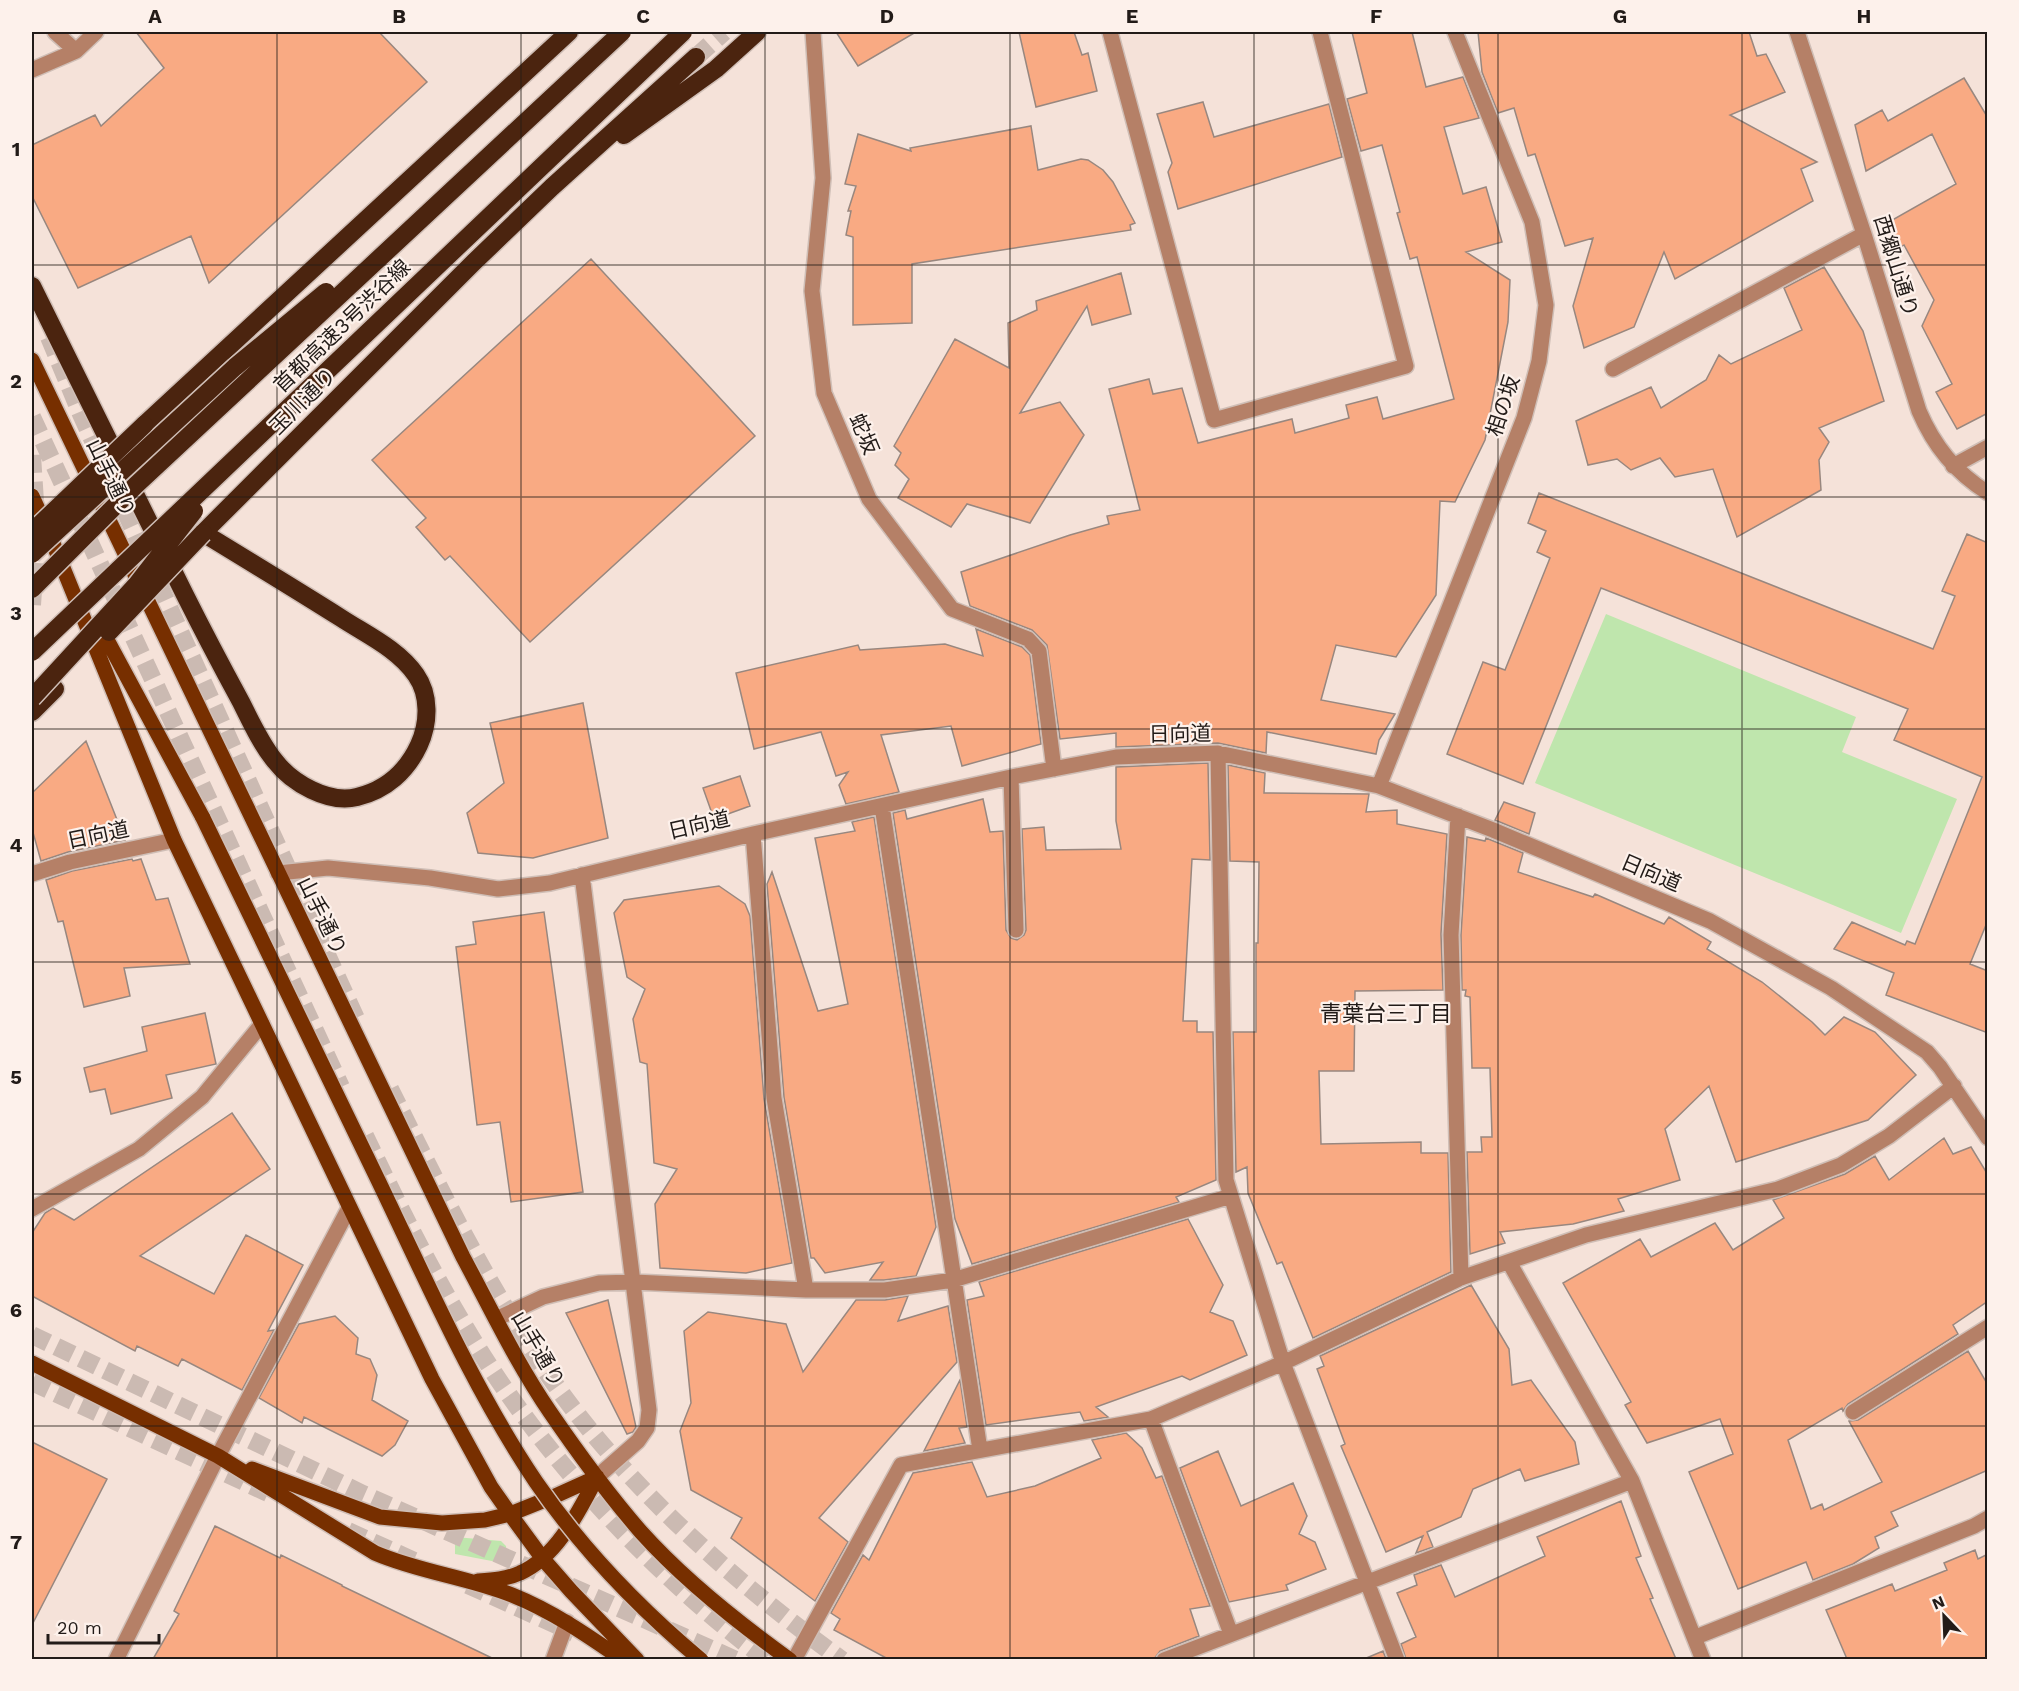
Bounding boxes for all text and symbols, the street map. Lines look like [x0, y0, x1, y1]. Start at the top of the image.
text: A [148, 4, 162, 28]
text: B [392, 4, 406, 28]
text: C [636, 4, 650, 28]
text: D [880, 4, 894, 28]
text: E [1126, 4, 1138, 28]
text: F [1370, 4, 1382, 28]
text: G [1613, 4, 1627, 28]
text: H [1857, 4, 1871, 28]
text: 1 [12, 137, 20, 161]
street label: 西郷山通り [1869, 212, 1924, 320]
street label: 首都高速3号渋谷線 [268, 254, 415, 397]
street label: 玉川通り [264, 362, 341, 439]
text: 2 [10, 369, 22, 393]
street label: 相の坂 [1481, 372, 1524, 440]
street label: 蛇坂 [845, 410, 884, 458]
street label: 山手通り [82, 435, 141, 521]
text: 3 [10, 601, 22, 625]
street label: 日向道 [1148, 720, 1212, 747]
street label: 日向道 [665, 805, 732, 844]
street label: 日向道 [64, 816, 131, 853]
text: 4 [10, 833, 23, 857]
street label: 日向道 [1617, 849, 1685, 896]
street label: 山手通り [293, 873, 352, 959]
district label: 青葉台三丁目 [1320, 1001, 1452, 1026]
text: 5 [10, 1065, 22, 1089]
text: 6 [10, 1298, 22, 1322]
street label: 山手通り [507, 1306, 570, 1391]
text: 7 [10, 1530, 22, 1554]
north arrow [1914, 1586, 1974, 1646]
text: N [1929, 1592, 1948, 1614]
scale bar [48, 1607, 159, 1645]
text: 20 m [57, 1617, 102, 1638]

